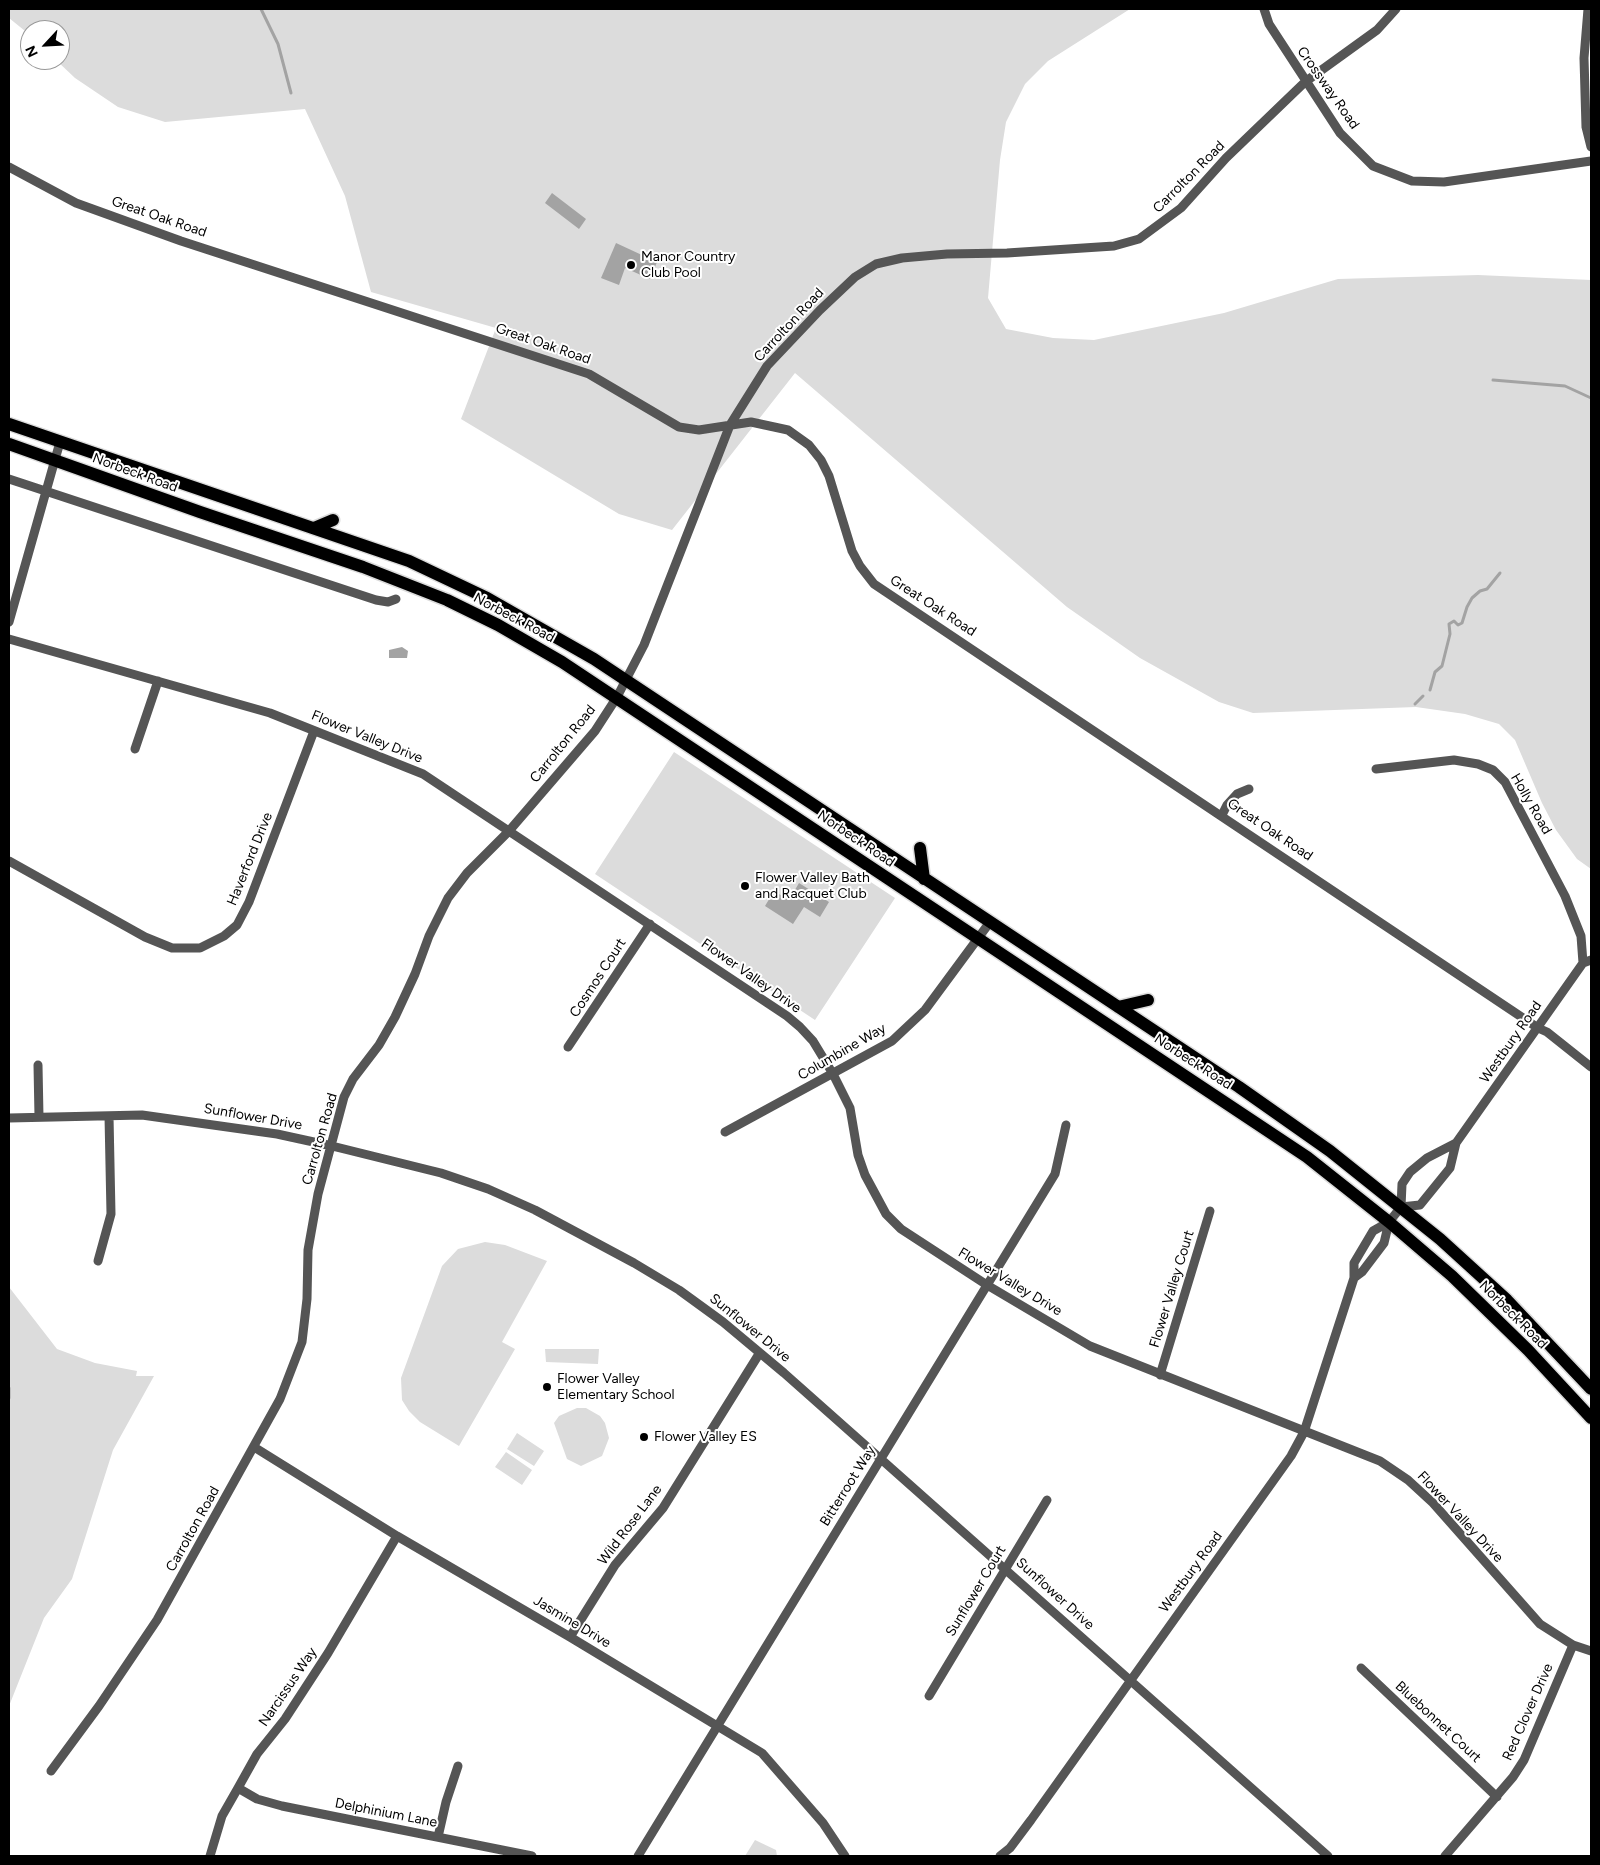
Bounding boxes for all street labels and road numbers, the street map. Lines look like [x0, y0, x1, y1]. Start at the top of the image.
street label: Crossway Road [1293, 43, 1363, 133]
street label: Carrolton Road [1150, 138, 1228, 216]
street label: Great Oak Road [109, 193, 209, 241]
street label: Carrolton Road [751, 285, 827, 365]
street label: Great Oak Road [493, 320, 593, 368]
street label: Norbeck Road [90, 450, 180, 496]
street label: Great Oak Road [887, 572, 979, 640]
street label: Norbeck Road [471, 590, 557, 646]
street label: Carrolton Road [527, 702, 599, 786]
street label: Flower Valley Drive [309, 707, 425, 767]
street label: Holly Road [1507, 770, 1555, 838]
street label: Great Oak Road [1224, 795, 1316, 865]
street label: Norbeck Road [814, 807, 898, 871]
street label: Haverford Drive [224, 810, 276, 908]
street label: Cosmos Court [566, 935, 630, 1021]
street label: Flower Valley Drive [698, 935, 804, 1017]
street label: Westbury Road [1477, 998, 1545, 1086]
street label: Columbine Way [795, 1020, 889, 1084]
street label: Norbeck Road [1151, 1031, 1235, 1093]
street label: Carrolton Road [299, 1091, 341, 1187]
street label: Sunflower Drive [203, 1100, 303, 1134]
street label: Flower Valley Court [1146, 1228, 1198, 1350]
street label: Flower Valley Drive [955, 1244, 1065, 1320]
street label: Norbeck Road [1475, 1277, 1551, 1353]
street label: Sunflower Drive [706, 1290, 794, 1366]
street label: Bitterroot Way [817, 1443, 879, 1529]
street label: Flower Valley Drive [1413, 1468, 1507, 1566]
street label: Wild Rose Lane [594, 1482, 666, 1568]
street label: Carrolton Road [163, 1483, 223, 1575]
street label: Westbury Road [1156, 1528, 1226, 1616]
street label: Sunflower Court [942, 1542, 1010, 1640]
street label: Sunflower Drive [1012, 1554, 1098, 1634]
street label: Jasmine Drive [530, 1592, 614, 1652]
street label: Narcissus Way [255, 1644, 321, 1730]
street label: Red Clover Drive [1499, 1661, 1557, 1763]
street label: Bluebonnet Court [1392, 1678, 1484, 1766]
street label: Delphinium Lane [333, 1795, 439, 1831]

